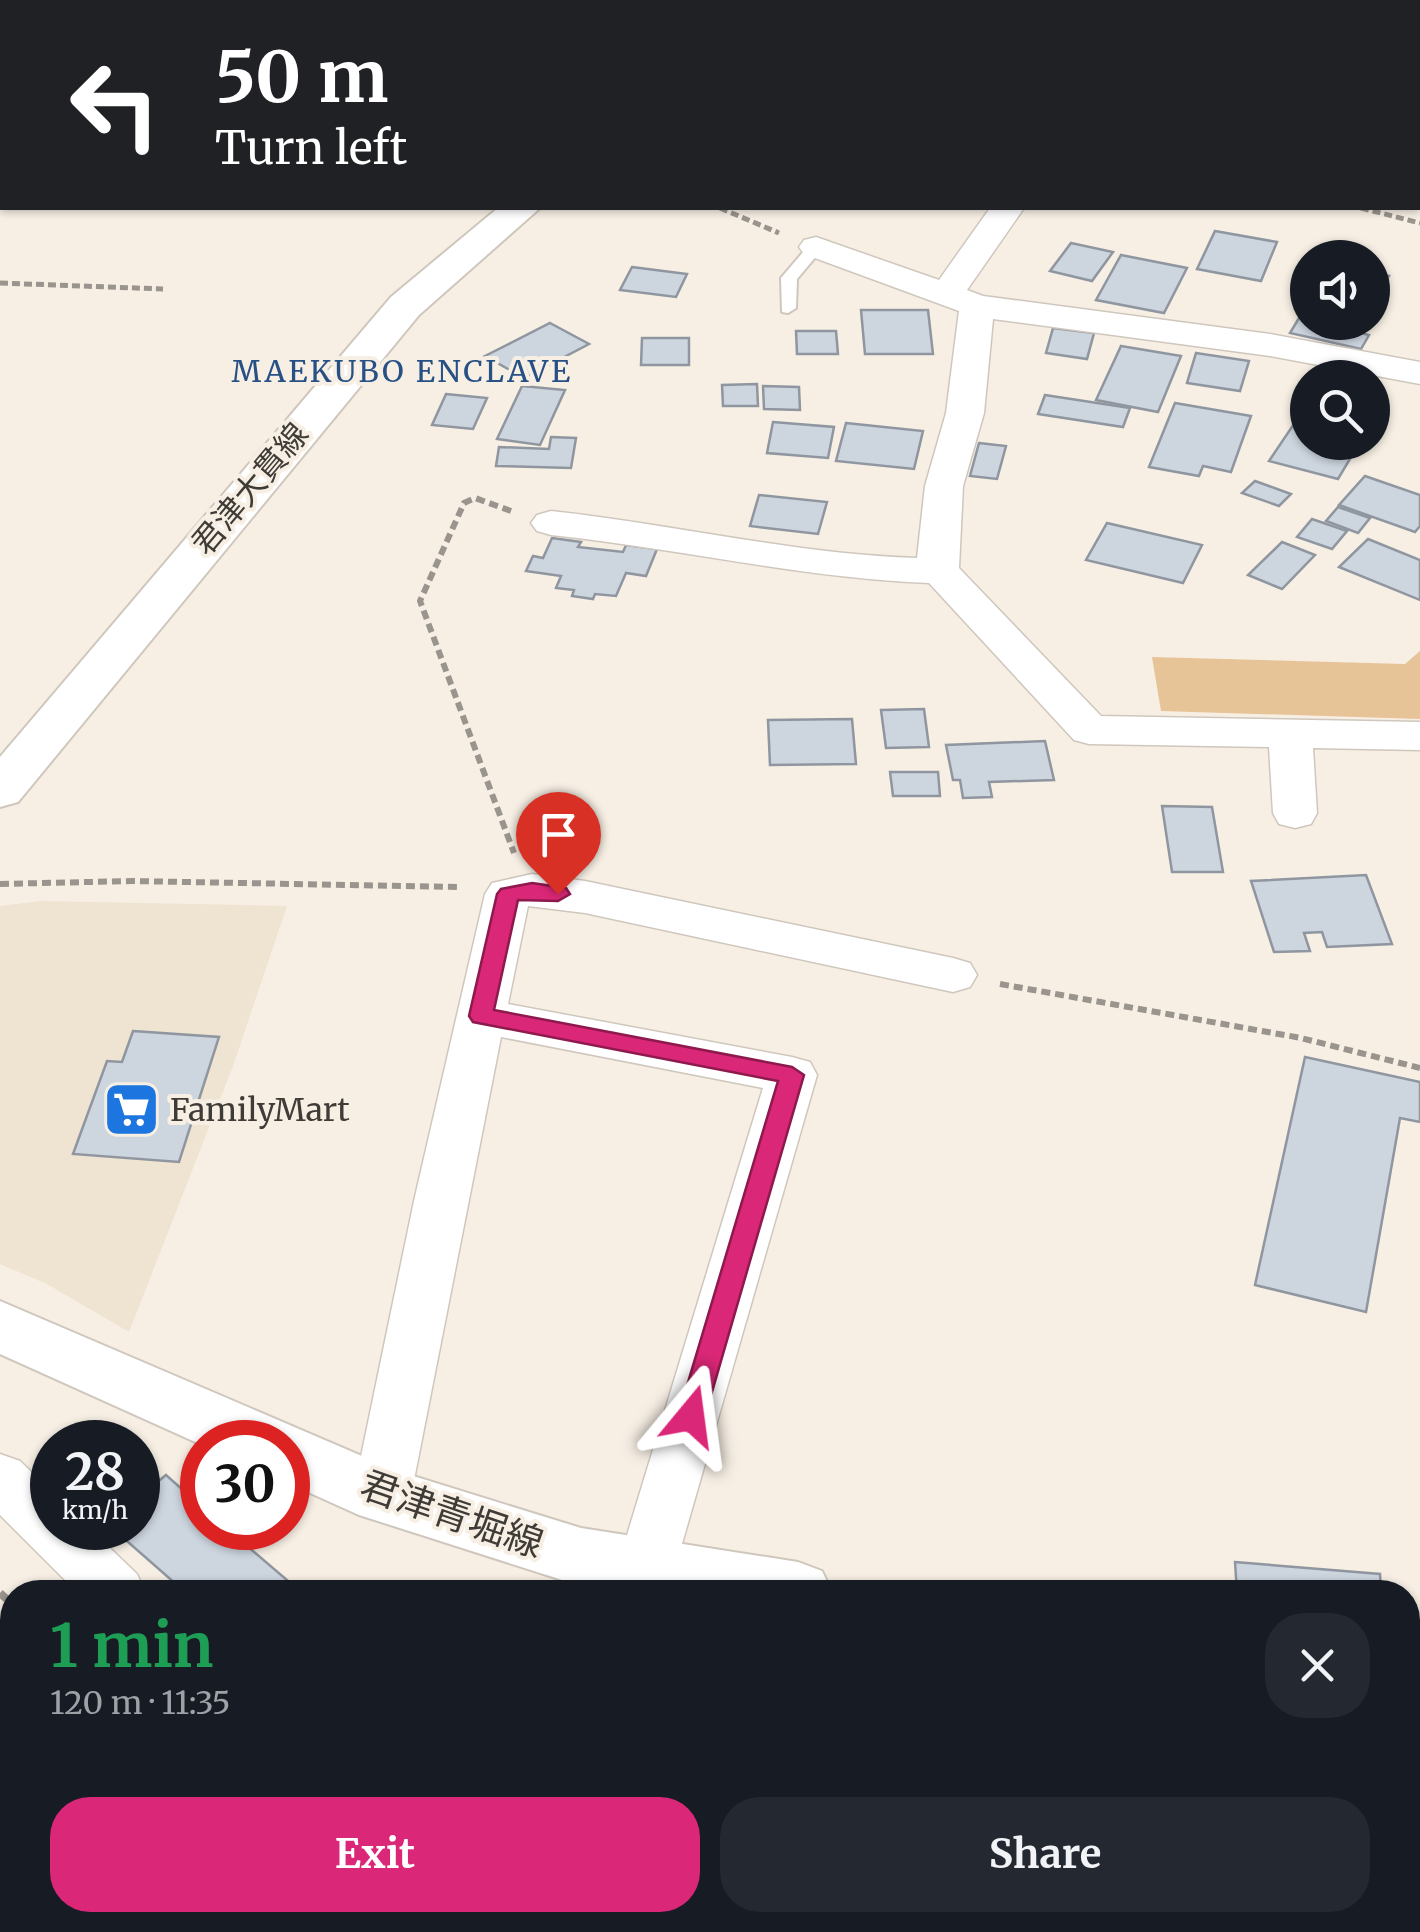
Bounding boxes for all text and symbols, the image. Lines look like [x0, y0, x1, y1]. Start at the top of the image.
text: 50 m [215, 33, 388, 121]
icon: left [50, 40, 180, 170]
text: Turn left [215, 120, 407, 176]
map controls [1290, 240, 1390, 460]
button: sound [1290, 240, 1390, 340]
district label: MAEKUBO ENCLAVE [232, 352, 573, 390]
button: search [1290, 360, 1390, 460]
street label: 君津大貫線 [183, 415, 317, 563]
pin [516, 792, 601, 895]
icon: arrive [531, 807, 586, 862]
supermarket icon: FamilyMart [101, 1080, 161, 1140]
place label: FamilyMart [170, 1090, 350, 1130]
position arrow [639, 1364, 743, 1468]
speed limit sign: 30 [180, 1420, 310, 1550]
text: 28 [65, 1441, 125, 1504]
street label: 君津青堀線 [355, 1461, 549, 1567]
text: km/h [62, 1494, 128, 1526]
text: 1 min [50, 1608, 213, 1683]
button: close [1265, 1613, 1370, 1718]
text: 120 m · 11:35 [50, 1683, 230, 1723]
button: Exit [50, 1797, 700, 1912]
button: Share [720, 1797, 1370, 1912]

